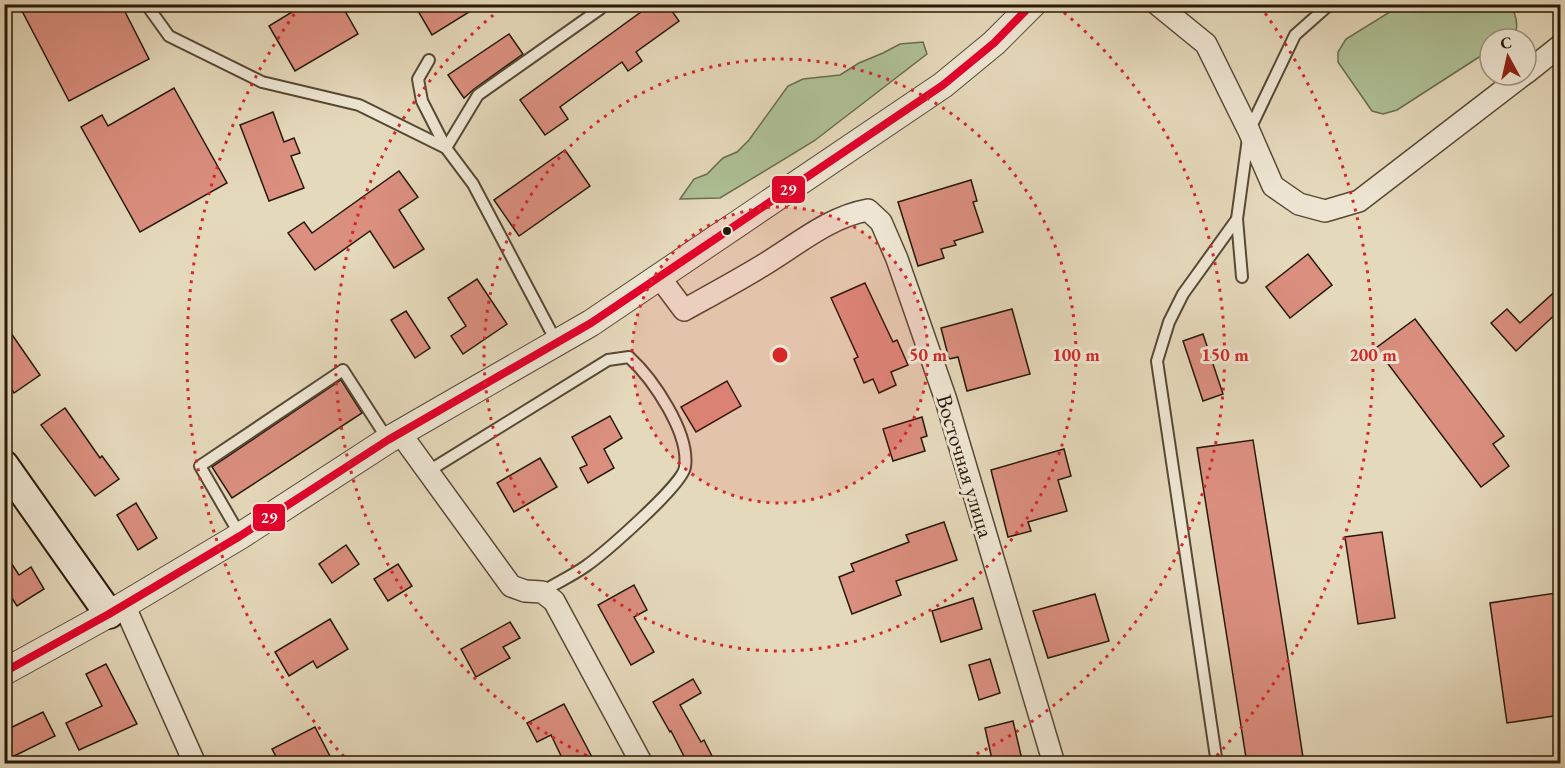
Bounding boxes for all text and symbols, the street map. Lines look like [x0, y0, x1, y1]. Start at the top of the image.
north arrow [1478, 27, 1538, 87]
text: С [1499, 31, 1513, 54]
line badge: 29 [771, 175, 806, 204]
text: 29 [780, 179, 797, 200]
unlabelled marker [721, 225, 733, 237]
text: 50 m [909, 343, 947, 366]
text: 100 m [1052, 343, 1100, 366]
text: 150 m [1201, 343, 1249, 366]
text: 200 m [1349, 343, 1397, 366]
centre of rings [770, 345, 790, 365]
street label: Восточная улица [929, 391, 1001, 541]
line badge: 29 [252, 503, 286, 532]
text: 29 [261, 507, 278, 528]

